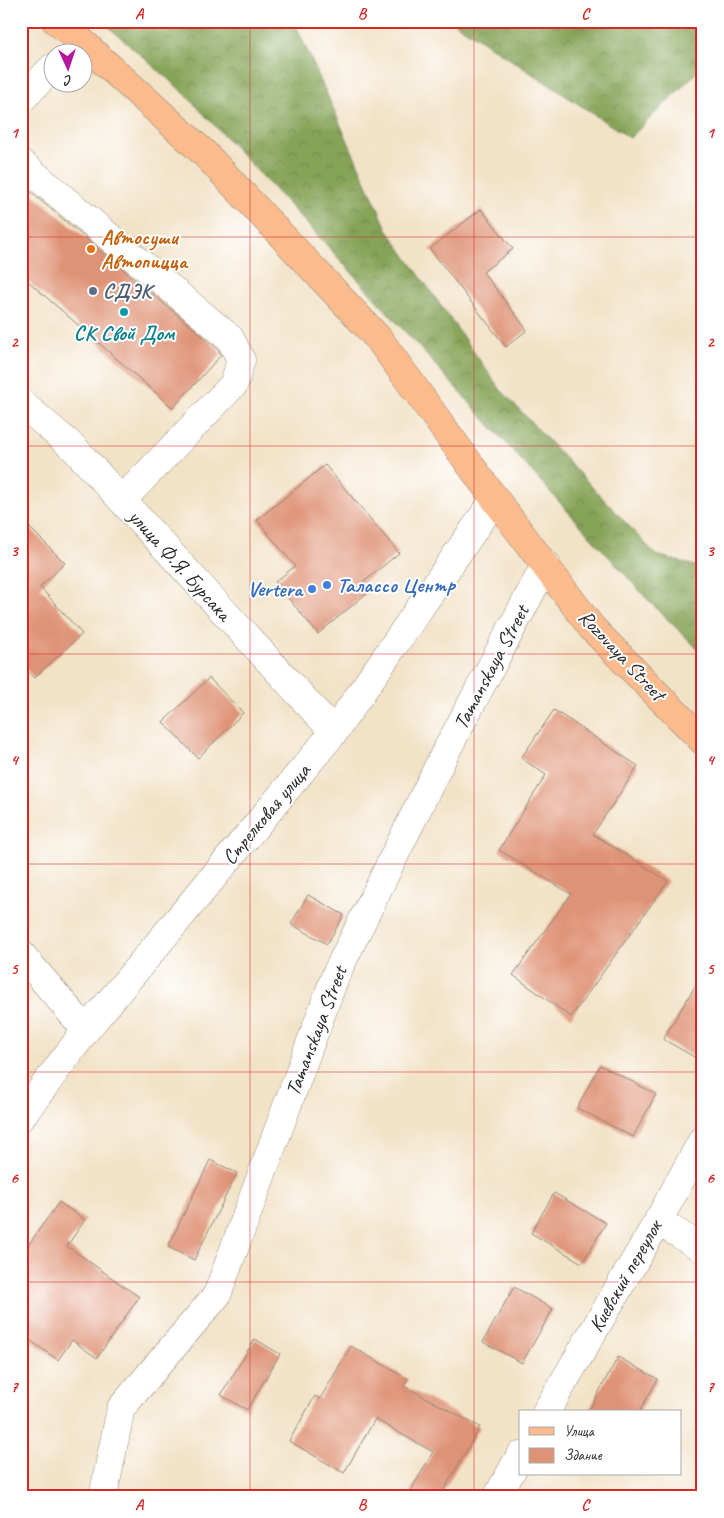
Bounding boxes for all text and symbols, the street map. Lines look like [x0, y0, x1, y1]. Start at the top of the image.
text: A [135, 4, 145, 24]
text: B [358, 4, 368, 24]
text: C [581, 4, 591, 24]
north arrow [42, 42, 92, 92]
text: С [63, 72, 73, 89]
text: 1 [10, 123, 19, 143]
text: 1 [706, 123, 715, 143]
place label: Автосуши Автопицца [101, 224, 189, 274]
marker: Автосуши Автопицца [85, 243, 97, 255]
place label: СДЭК [103, 278, 156, 304]
marker: СДЭК [87, 285, 99, 297]
marker: СК Свой Дом [118, 306, 130, 318]
place label: СК Свой Дом [74, 320, 176, 346]
text: 2 [10, 332, 19, 352]
text: 2 [706, 332, 715, 352]
street label: улица Ф.Я. Бурсака [122, 502, 239, 628]
text: 3 [10, 541, 19, 561]
text: 3 [706, 541, 715, 561]
place label: Талассо Центр [337, 572, 456, 598]
place label: Vertera [247, 576, 304, 602]
marker: Талассо Центр [321, 579, 333, 591]
marker: Vertera [306, 583, 318, 595]
street label: Tamanskaya Street [447, 599, 536, 733]
street label: Rozovaya Street [573, 604, 673, 708]
text: 4 [10, 750, 19, 770]
text: 4 [706, 750, 715, 770]
street label: Стрелковая улица [216, 757, 317, 870]
text: 5 [11, 959, 20, 979]
text: 5 [707, 959, 716, 979]
street label: Tamanskaya Street [279, 961, 353, 1099]
text: 6 [10, 1168, 19, 1188]
text: 6 [706, 1168, 715, 1188]
street label: Киевский переулок [583, 1214, 669, 1336]
text: 7 [10, 1377, 19, 1397]
text: 7 [706, 1377, 715, 1397]
legend [519, 1410, 682, 1476]
text: Улица [564, 1422, 595, 1441]
text: Здание [564, 1446, 603, 1465]
text: A [135, 1495, 145, 1515]
text: B [358, 1495, 368, 1515]
text: C [581, 1495, 591, 1515]

